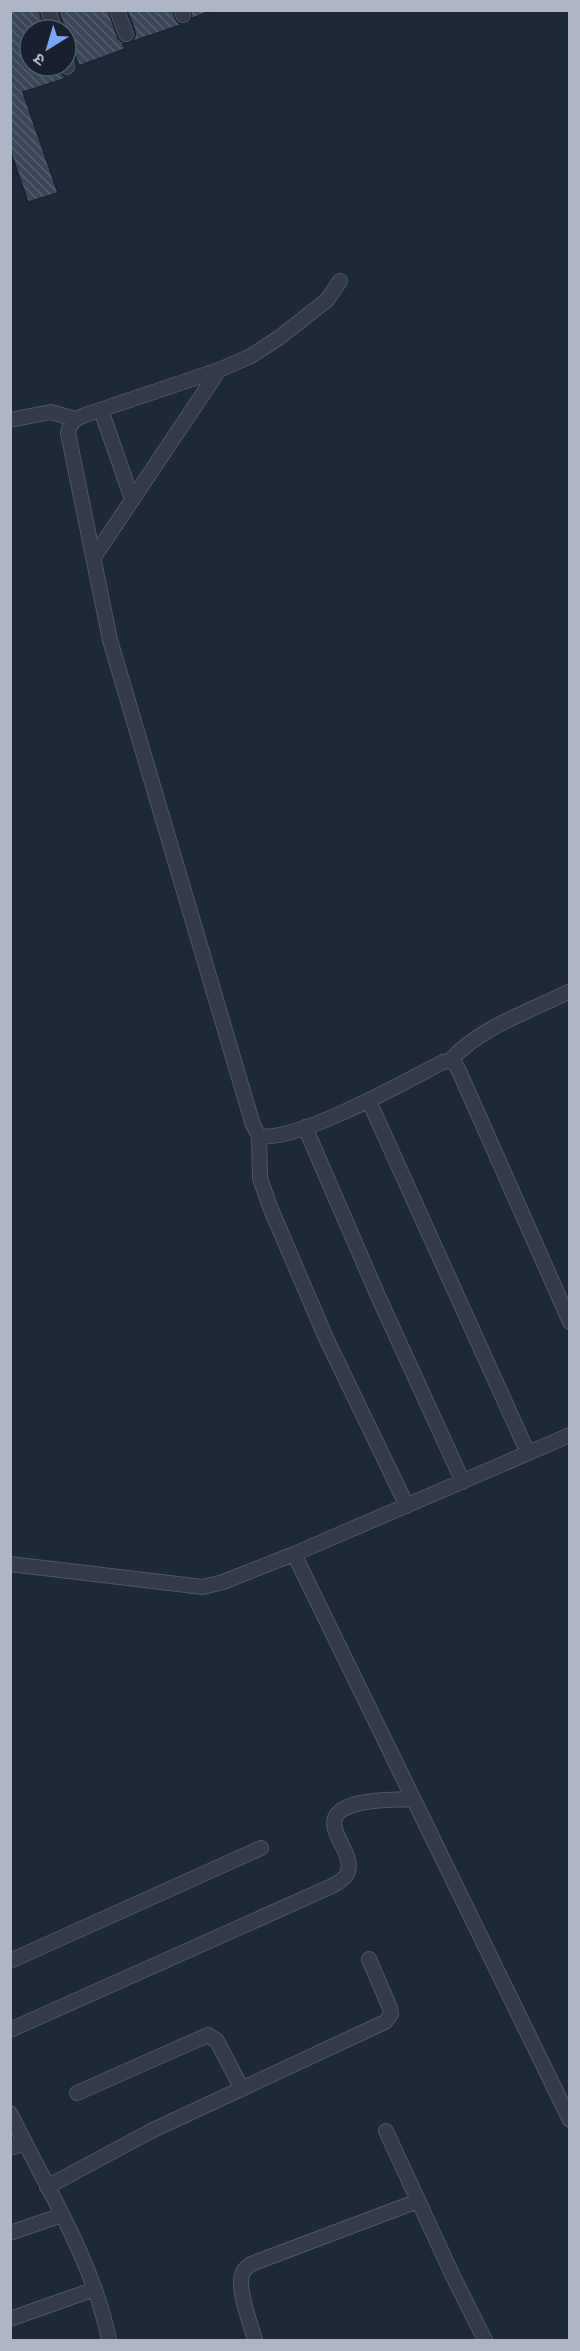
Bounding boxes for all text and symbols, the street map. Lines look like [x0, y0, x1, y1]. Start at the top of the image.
north arrow [18, 18, 78, 78]
text: उ [29, 47, 50, 71]

